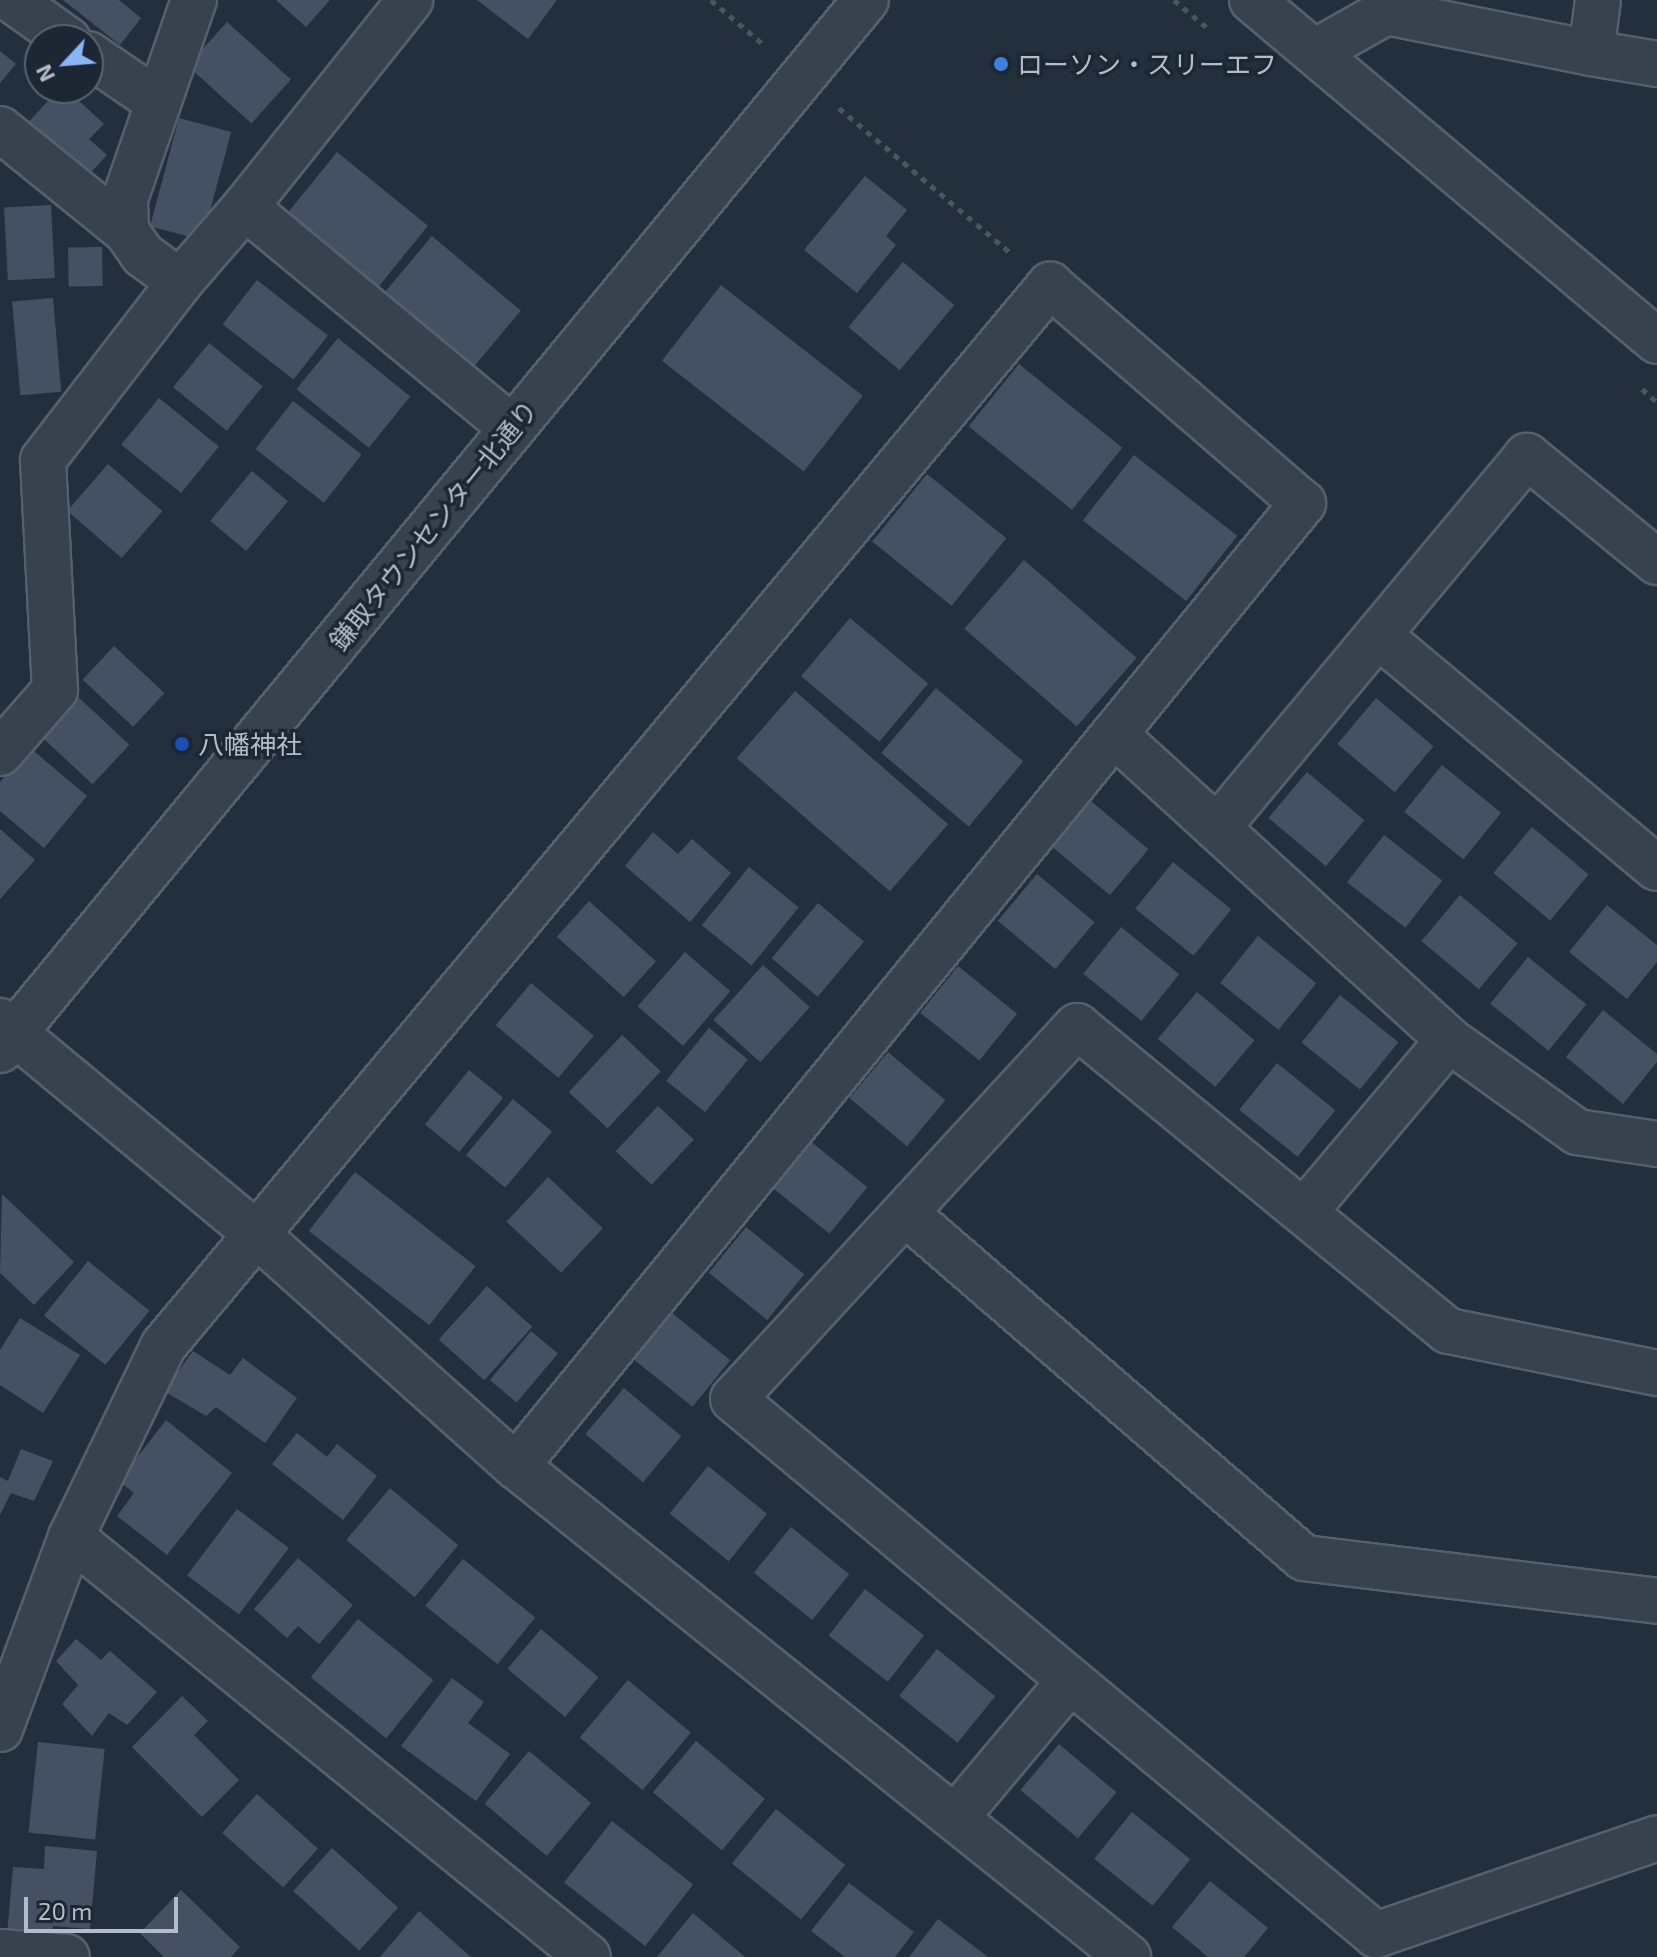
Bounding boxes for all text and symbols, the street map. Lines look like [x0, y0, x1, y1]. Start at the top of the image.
north arrow [24, 24, 104, 104]
place label: ローソン・スリーエフ [1017, 48, 1277, 80]
marker: ローソン・スリーエフ [992, 55, 1010, 73]
text: N [29, 61, 59, 86]
street label: 鎌取タウンセンター北通り [323, 394, 543, 656]
place label: 八幡神社 [198, 728, 302, 760]
marker: 八幡神社 [173, 735, 191, 753]
scale bar [28, 1881, 182, 1931]
text: 20 m [38, 1896, 92, 1925]

